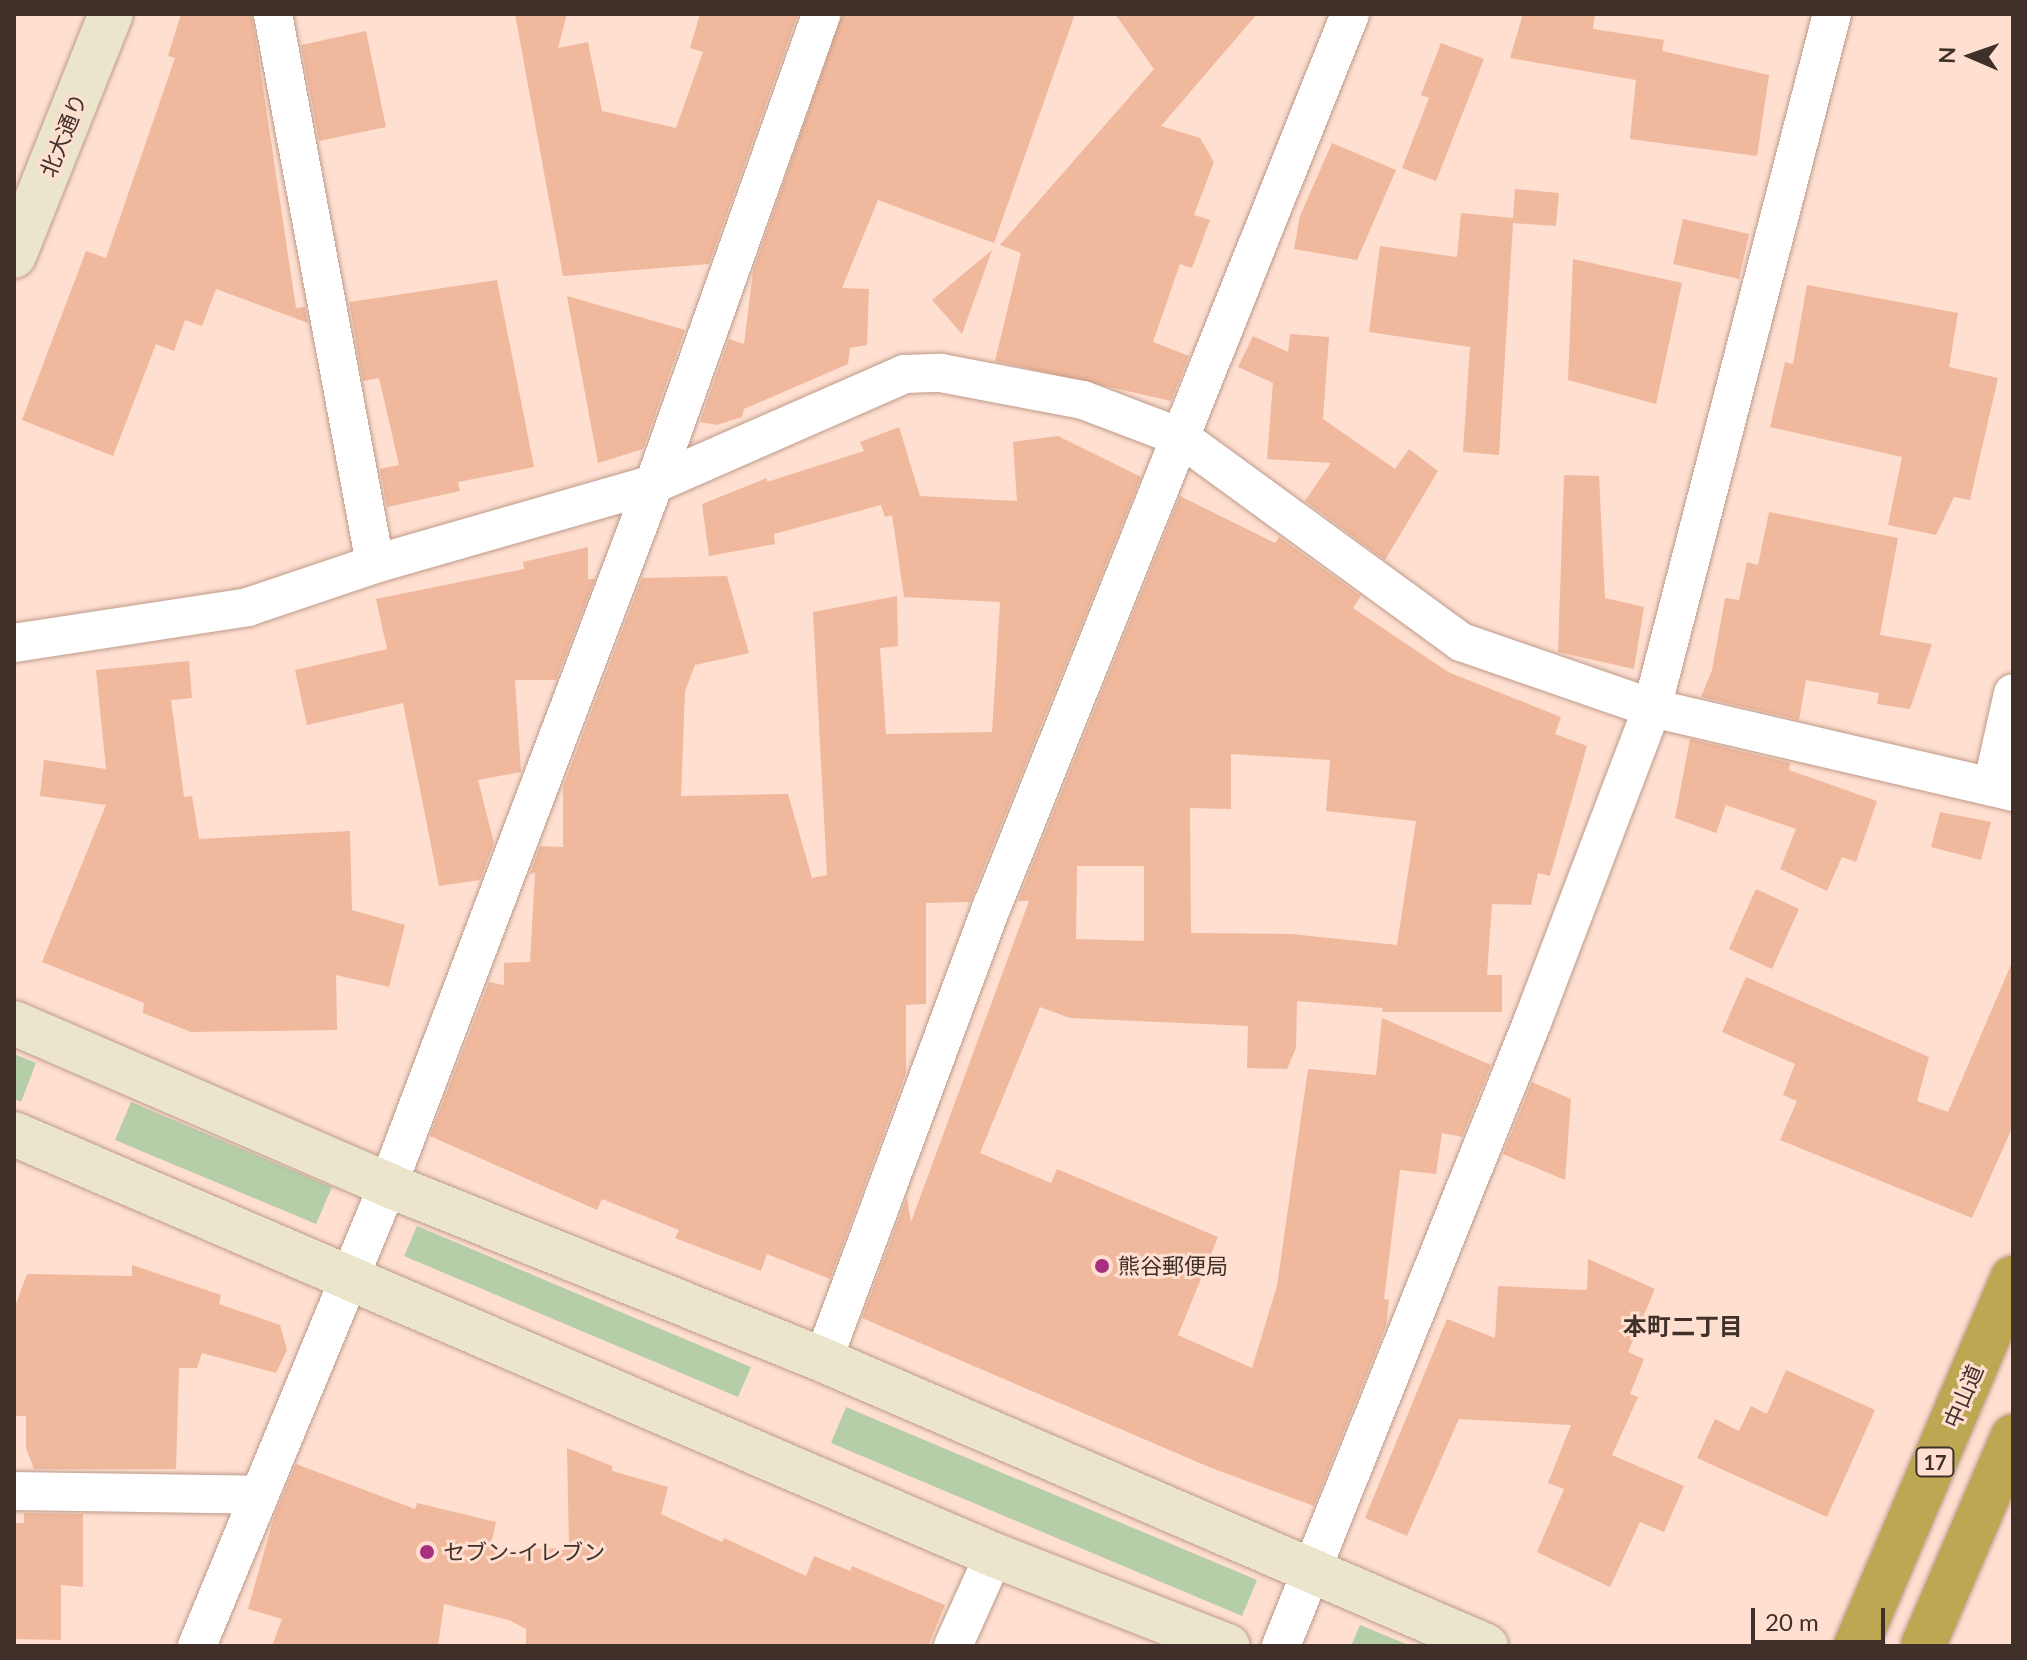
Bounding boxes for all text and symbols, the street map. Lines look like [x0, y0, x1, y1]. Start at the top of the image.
north arrow [1931, 16, 2011, 96]
text: N [1933, 46, 1960, 64]
street label: 北大通り [34, 89, 92, 181]
place label: 熊谷郵便局 [1118, 1253, 1228, 1279]
marker: 熊谷郵便局 [1093, 1257, 1111, 1275]
district label: 本町二丁目 [1623, 1312, 1743, 1340]
street label: 中山道 [1938, 1360, 1988, 1432]
road number: 17 [1915, 1446, 1955, 1478]
place label: セブン-イレブン [443, 1539, 605, 1565]
marker: セブン-イレブン [418, 1543, 436, 1561]
scale bar [1755, 1592, 1889, 1642]
text: 20 m [1765, 1607, 1819, 1636]

